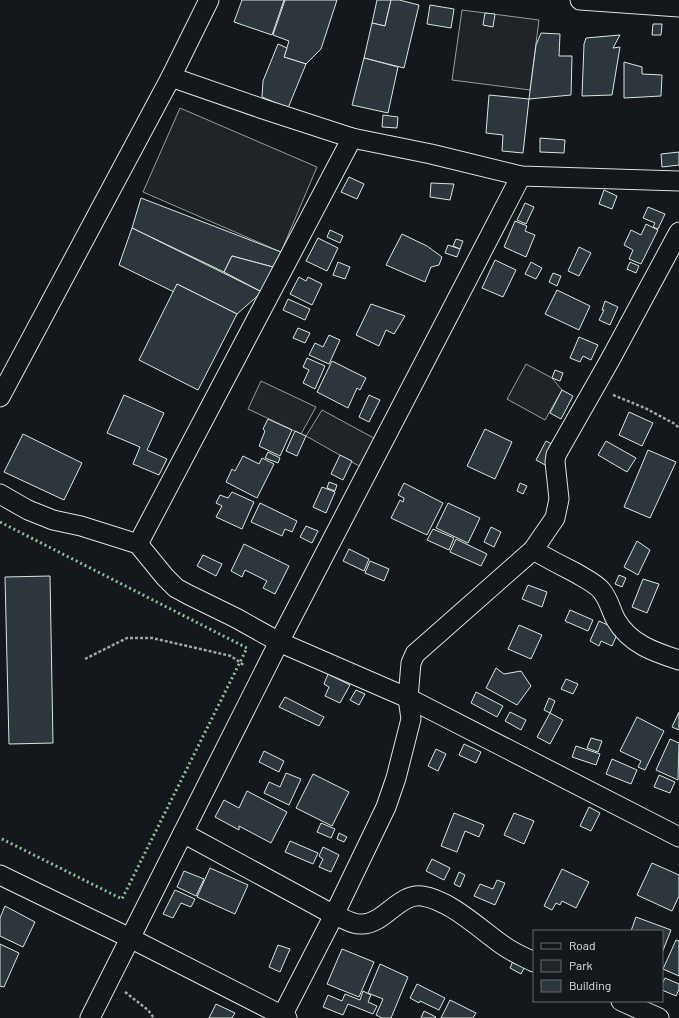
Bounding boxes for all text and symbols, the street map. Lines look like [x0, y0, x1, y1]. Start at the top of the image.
legend [533, 930, 663, 1002]
text: Road [569, 938, 596, 952]
text: Park [569, 958, 593, 972]
text: Building [569, 978, 611, 992]

